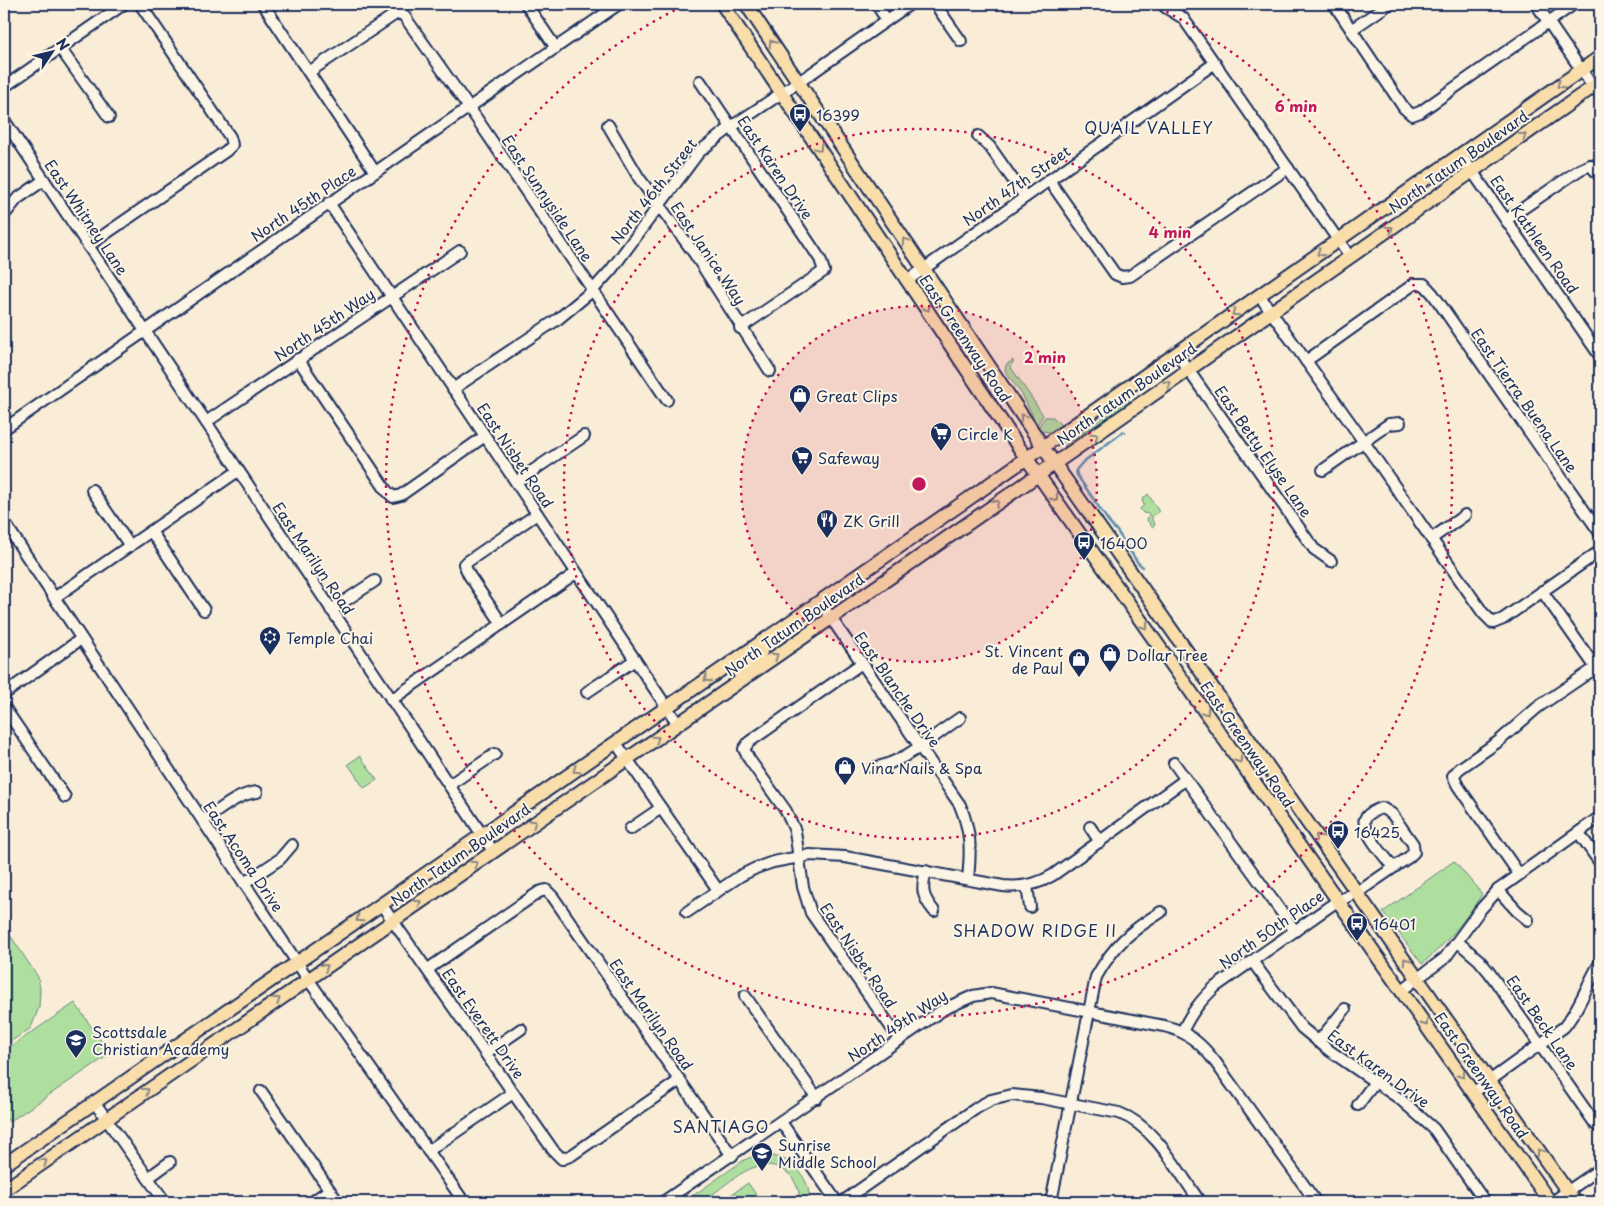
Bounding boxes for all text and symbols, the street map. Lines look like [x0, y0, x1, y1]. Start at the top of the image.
north arrow [28, 28, 78, 78]
text: N [51, 34, 75, 55]
one-way arrow [769, 39, 779, 48]
one-way arrow [1556, 79, 1566, 88]
text: 6 min [1275, 94, 1317, 117]
bus stop icon: 16399 [788, 102, 812, 133]
place label: 16399 [816, 103, 860, 126]
street label: North Tatum Boulevard [1383, 104, 1533, 218]
street label: East Karen Drive [733, 110, 819, 224]
district label: QUAIL VALLEY [1084, 115, 1214, 139]
street label: East Sunnyside Lane [497, 130, 599, 266]
street label: North 46th Street [604, 133, 702, 249]
one-way arrow [1518, 133, 1527, 142]
street label: North 47th Street [957, 139, 1075, 231]
one-way arrow [813, 143, 822, 152]
street label: East Whitney Lane [40, 154, 134, 280]
street label: North 45th Place [246, 159, 360, 247]
street label: East Kathleen Road [1485, 170, 1585, 298]
street label: East Janice Way [666, 197, 752, 309]
text: 4 min [1149, 220, 1191, 243]
one-way arrow [1384, 226, 1394, 235]
one-way arrow [902, 238, 911, 247]
one-way arrow [1316, 247, 1326, 256]
street label: East Greenway Road [914, 269, 1018, 407]
street label: North 45th Way [269, 282, 379, 366]
one-way arrow [920, 303, 930, 312]
one-way arrow [1231, 307, 1240, 316]
street label: East Tierra Buena Lane [1466, 323, 1584, 477]
street label: North Tatum Boulevard [1051, 336, 1201, 450]
text: 2 min [1024, 345, 1066, 368]
street label: East Betty Elyse Lane [1210, 380, 1318, 522]
one-way arrow [1162, 381, 1172, 390]
shop icon: Great Clips [788, 383, 812, 414]
place label: Great Clips [816, 384, 898, 407]
street label: East Nisbet Road [472, 398, 560, 512]
one-way arrow [1020, 414, 1030, 423]
supermarket icon: Circle K [929, 421, 953, 452]
place label: Circle K [957, 422, 1013, 445]
one-way arrow [1089, 433, 1098, 442]
supermarket icon: Safeway [790, 445, 814, 476]
place label: Safeway [818, 446, 880, 469]
centre of rings [910, 475, 928, 493]
one-way arrow [1049, 492, 1058, 502]
street label: East Marilyn Road [268, 497, 360, 619]
one-way arrow [990, 500, 1000, 509]
restaurant icon: ZK Grill [815, 508, 839, 539]
place label: ZK Grill [843, 509, 900, 532]
bus stop icon: 16400 [1072, 530, 1096, 561]
place label: 16400 [1100, 531, 1148, 554]
street label: North Tatum Boulevard [719, 567, 869, 681]
one-way arrow [1139, 620, 1148, 629]
synagogue icon: Temple Chai [258, 625, 282, 656]
place label: Temple Chai [286, 626, 373, 649]
street label: East Blanche Drive [849, 626, 947, 752]
place label: St. Vincent de Paul [985, 639, 1063, 679]
shop icon: Dollar Tree [1098, 642, 1122, 673]
place label: Dollar Tree [1126, 643, 1208, 666]
shop icon: St. Vincent de Paul [1067, 647, 1091, 678]
one-way arrow [770, 653, 779, 662]
one-way arrow [703, 673, 713, 682]
street label: East Greenway Road [1196, 676, 1300, 812]
one-way arrow [1200, 707, 1209, 716]
one-way arrow [650, 736, 660, 745]
one-way arrow [1233, 754, 1242, 763]
shop icon: Vina Nails & Spa [833, 755, 857, 786]
place label: Vina Nails & Spa [861, 756, 983, 779]
one-way arrow [572, 764, 582, 773]
street label: East Acoma Drive [198, 796, 290, 916]
street label: North Tatum Boulevard [385, 797, 535, 911]
bus stop icon: 16425 [1326, 819, 1350, 850]
one-way arrow [527, 820, 537, 829]
place label: 16425 [1354, 820, 1400, 843]
one-way arrow [1315, 833, 1324, 843]
one-way arrow [469, 861, 479, 870]
street label: North 50th Place [1214, 884, 1328, 974]
street label: East Nisbet Road [815, 898, 903, 1012]
one-way arrow [412, 900, 421, 909]
bus stop icon: 16401 [1345, 911, 1369, 942]
place label: 16401 [1373, 912, 1416, 935]
one-way arrow [355, 913, 365, 922]
district label: SHADOW RIDGE II [953, 918, 1117, 942]
street label: East Marilyn Road [605, 953, 699, 1075]
one-way arrow [1403, 958, 1412, 967]
street label: East Everett Drive [437, 963, 531, 1083]
one-way arrow [319, 964, 329, 973]
street label: East Beck Lane [1502, 970, 1584, 1074]
street label: North 49th Way [842, 983, 952, 1067]
one-way arrow [271, 997, 281, 1006]
street label: East Greenway Road [1430, 1007, 1534, 1143]
one-way arrow [1419, 1017, 1428, 1027]
place label: Scottsdale Christian Academy [92, 1020, 229, 1060]
street label: East Karen Drive [1323, 1023, 1435, 1113]
school or university icon: Scottsdale Christian Academy [64, 1028, 88, 1059]
one-way arrow [1456, 1069, 1465, 1078]
one-way arrow [141, 1088, 150, 1097]
district label: SANTIAGO [673, 1114, 769, 1138]
place label: Sunrise Middle School [778, 1133, 877, 1173]
school or university icon: Sunrise Middle School [750, 1141, 774, 1172]
one-way arrow [1537, 1149, 1545, 1158]
one-way arrow [38, 1159, 48, 1168]

